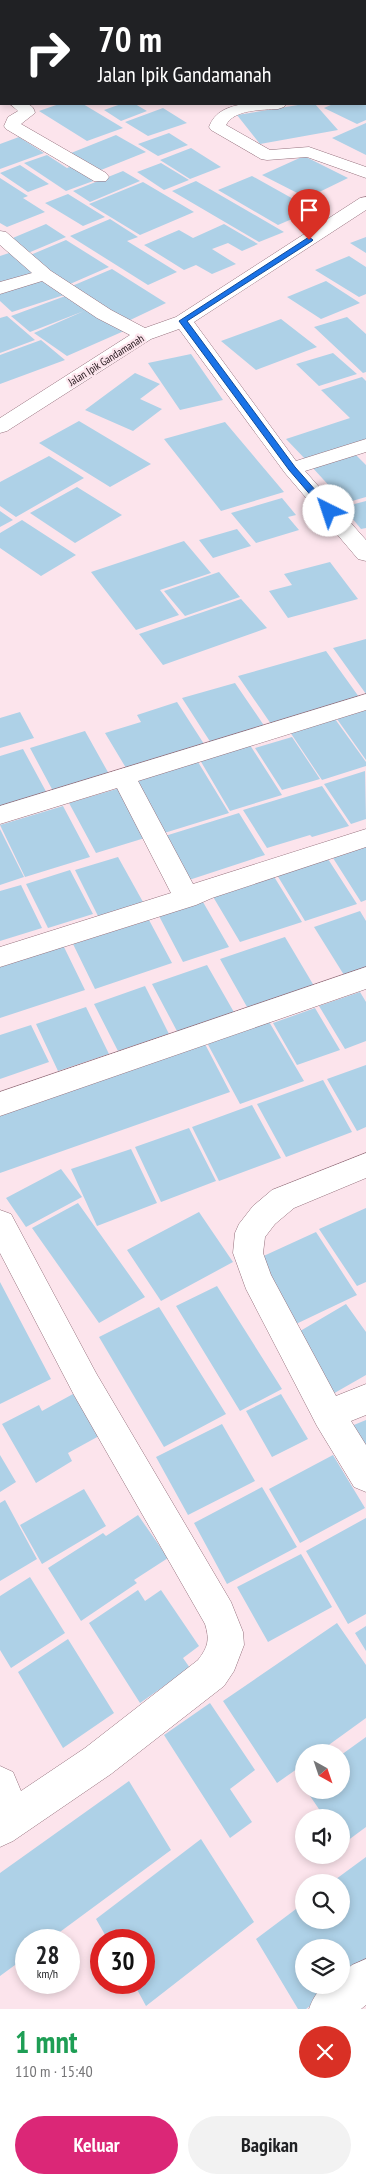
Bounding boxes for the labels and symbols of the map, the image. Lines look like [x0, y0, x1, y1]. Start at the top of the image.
pin [288, 189, 330, 240]
street label: Jalan Ipik Gandamanah [65, 331, 147, 389]
position arrow [302, 484, 354, 536]
north arrow [295, 1744, 350, 1799]
speed limit sign: 30 [90, 1929, 155, 1994]

